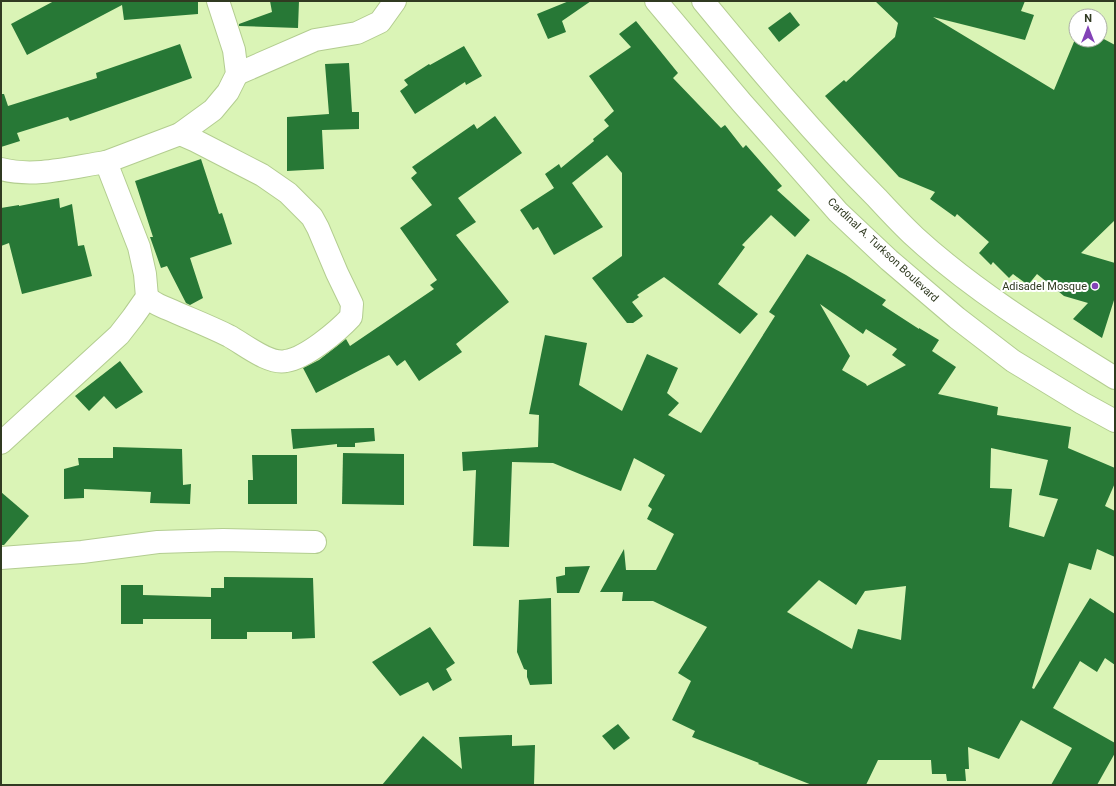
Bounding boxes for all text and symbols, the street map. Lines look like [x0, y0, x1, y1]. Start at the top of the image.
north arrow [1068, 8, 1108, 48]
text: N [1084, 12, 1092, 25]
street label: Cardinal A. Turkson Boulevard [825, 195, 941, 305]
place label: Adisadel Mosque [1002, 280, 1087, 293]
marker: Adisadel Mosque [1090, 281, 1100, 291]

